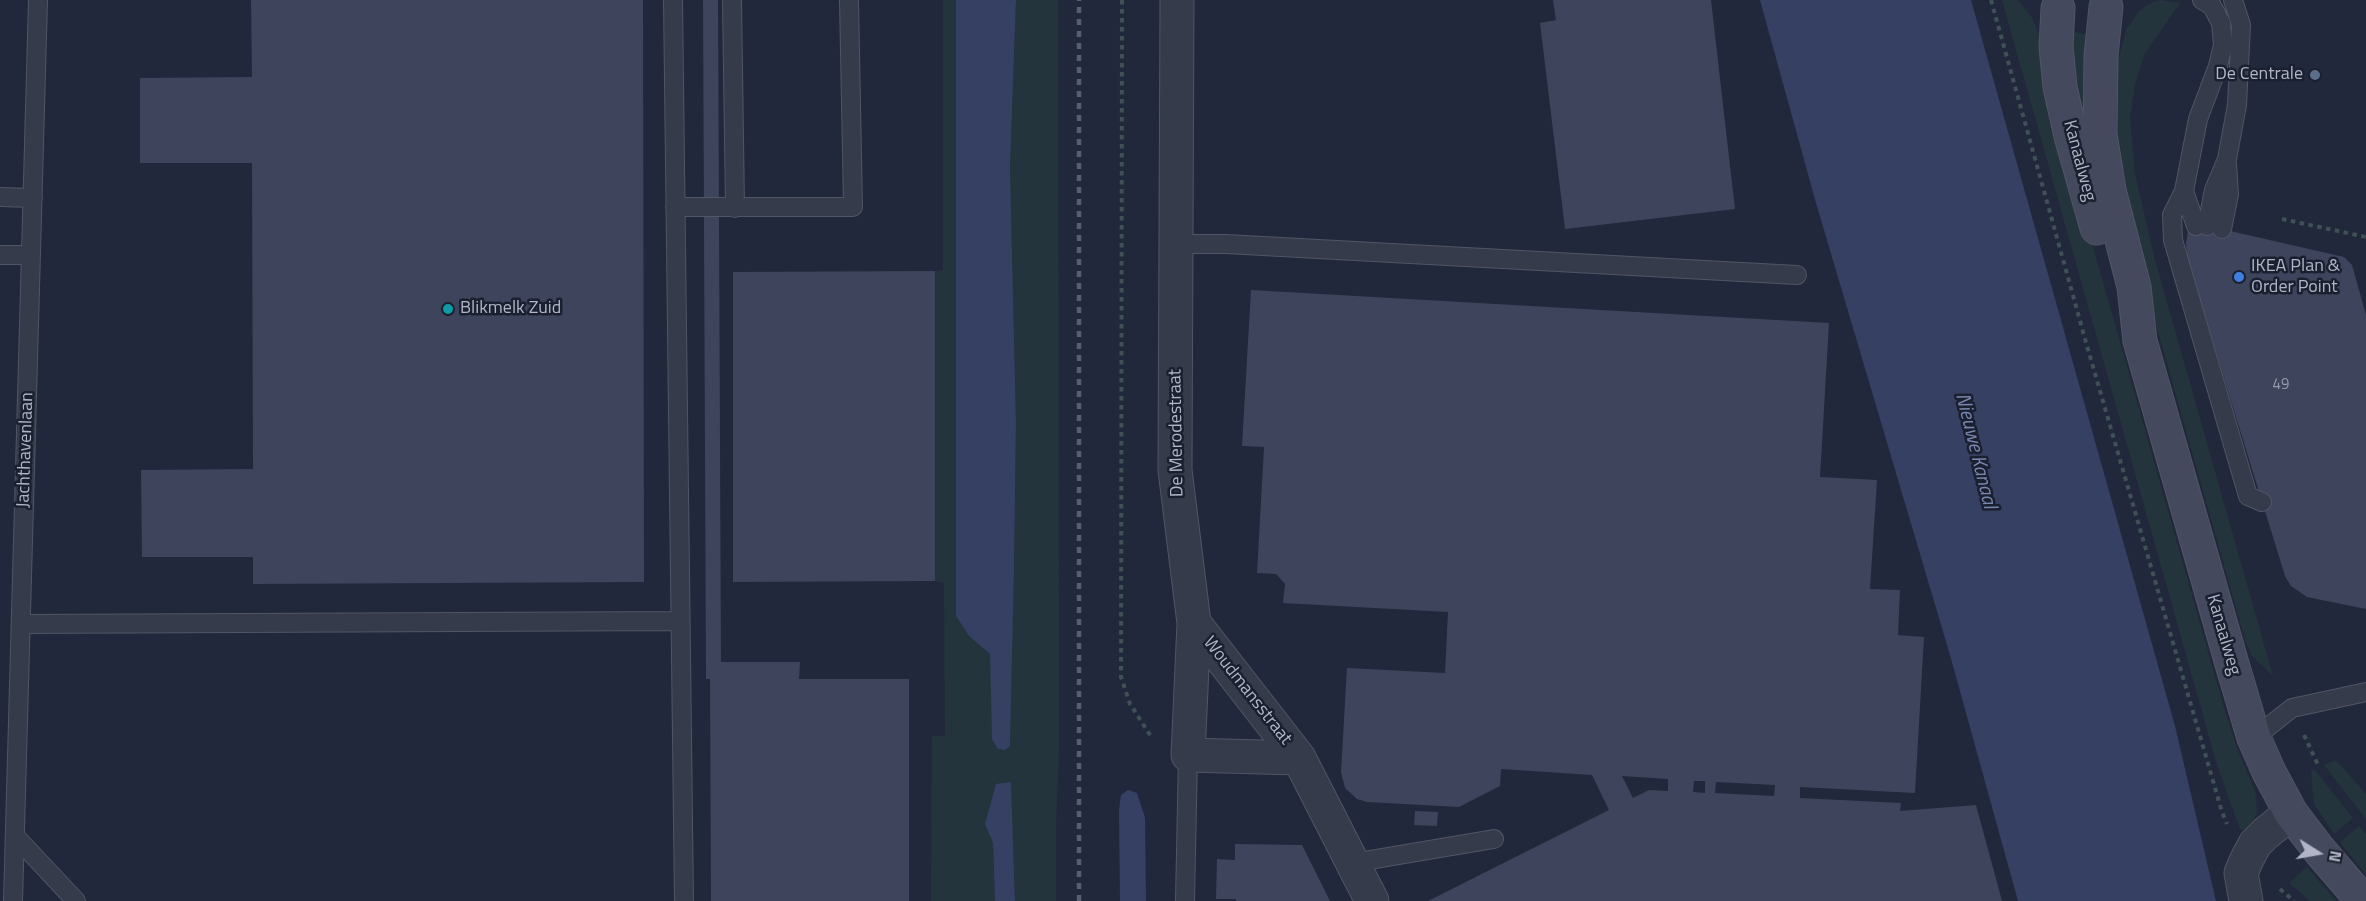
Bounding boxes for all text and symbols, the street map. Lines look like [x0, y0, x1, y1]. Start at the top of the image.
place label: De Centrale [2215, 64, 2303, 86]
marker: De Centrale [2308, 68, 2322, 82]
street label: Kanaalweg [2058, 118, 2100, 204]
place label: IKEA Plan & Order Point [2251, 256, 2340, 298]
marker: IKEA Plan & Order Point [2232, 270, 2246, 284]
place label: Blikmelk Zuid [460, 298, 561, 320]
marker: Blikmelk Zuid [441, 302, 455, 316]
street label: De Merodestraat [1165, 369, 1189, 497]
house number: 49 [2273, 376, 2289, 394]
water label: Nieuwe Kanaal [1949, 391, 2001, 511]
street label: Jachthavenlaan [13, 392, 39, 508]
street label: Kanaalweg [2201, 592, 2245, 678]
street label: Woudmansstraat [1198, 633, 1296, 749]
north arrow [2288, 823, 2348, 883]
text: N [2323, 849, 2349, 864]

